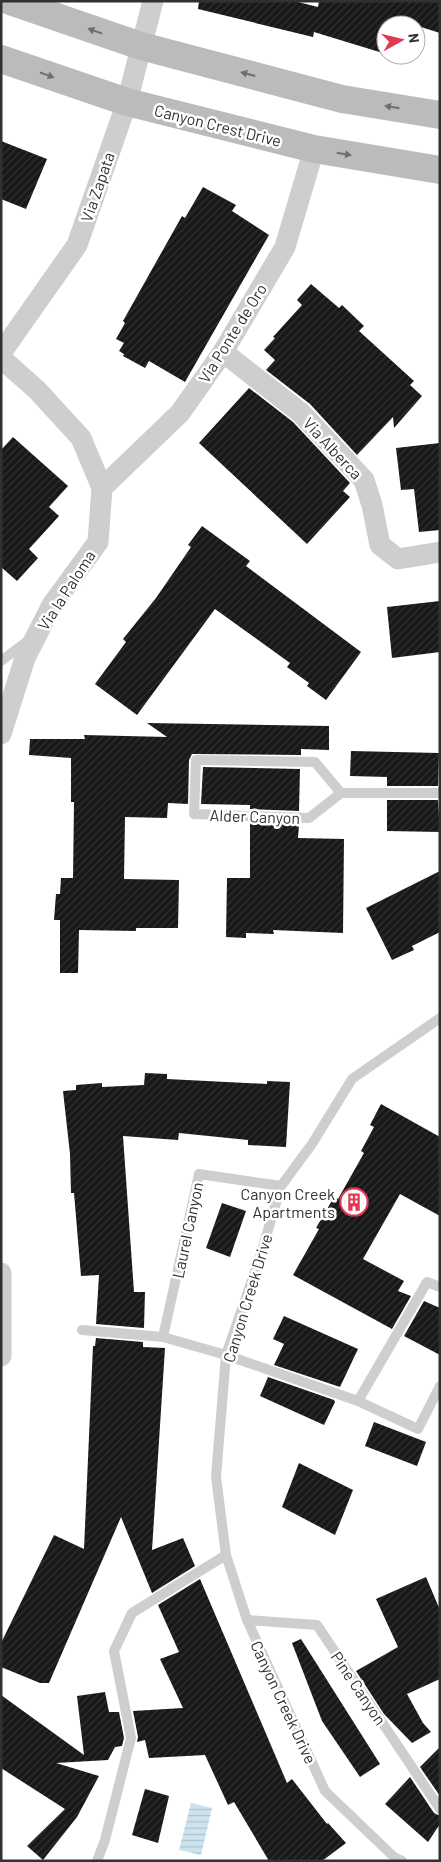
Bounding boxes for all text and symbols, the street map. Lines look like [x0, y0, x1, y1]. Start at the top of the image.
north arrow [376, 15, 426, 65]
one-way arrow [87, 26, 102, 34]
text: N [405, 32, 423, 44]
one-way arrow [241, 70, 256, 78]
one-way arrow [40, 72, 55, 79]
street label: Canyon Crest Drive [153, 100, 283, 150]
one-way arrow [383, 102, 399, 110]
street label: Via Zapata [76, 149, 118, 225]
one-way arrow [337, 151, 353, 159]
street label: Via Ponte de Oro [194, 280, 270, 386]
street label: Via Alberca [300, 413, 366, 483]
street label: Via la Paloma [33, 547, 99, 633]
street label: Alder Canyon [210, 805, 300, 827]
street label: Laurel Canyon [168, 1180, 206, 1280]
place label: Canyon Creek Apartments [241, 1184, 335, 1221]
building icon: Canyon Creek Apartments [339, 1187, 369, 1217]
street label: Canyon Creek Drive [218, 1231, 276, 1365]
street label: Canyon Creek Drive [247, 1638, 321, 1766]
street label: Pine Canyon [327, 1648, 391, 1728]

